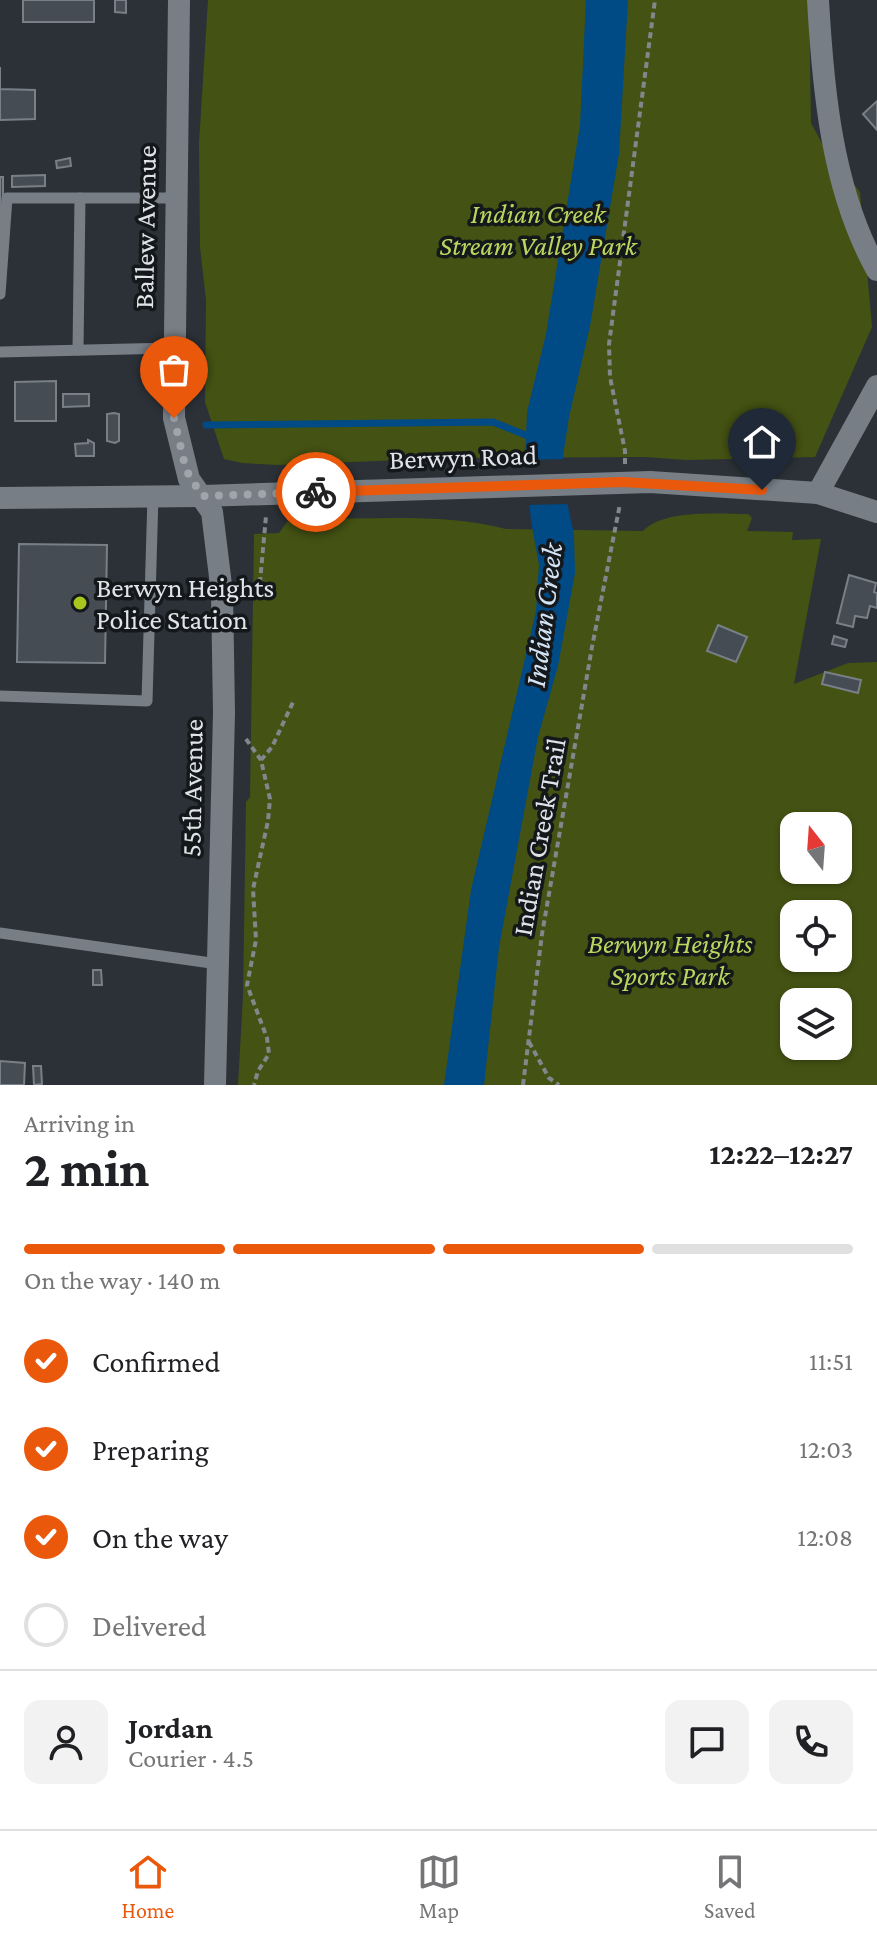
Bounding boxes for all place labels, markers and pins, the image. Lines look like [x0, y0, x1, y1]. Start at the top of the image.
pin [140, 336, 208, 418]
pin [728, 408, 796, 490]
place label: Berwyn Heights Police Station [96, 572, 274, 635]
marker: Berwyn Heights Police Station [71, 594, 89, 612]

